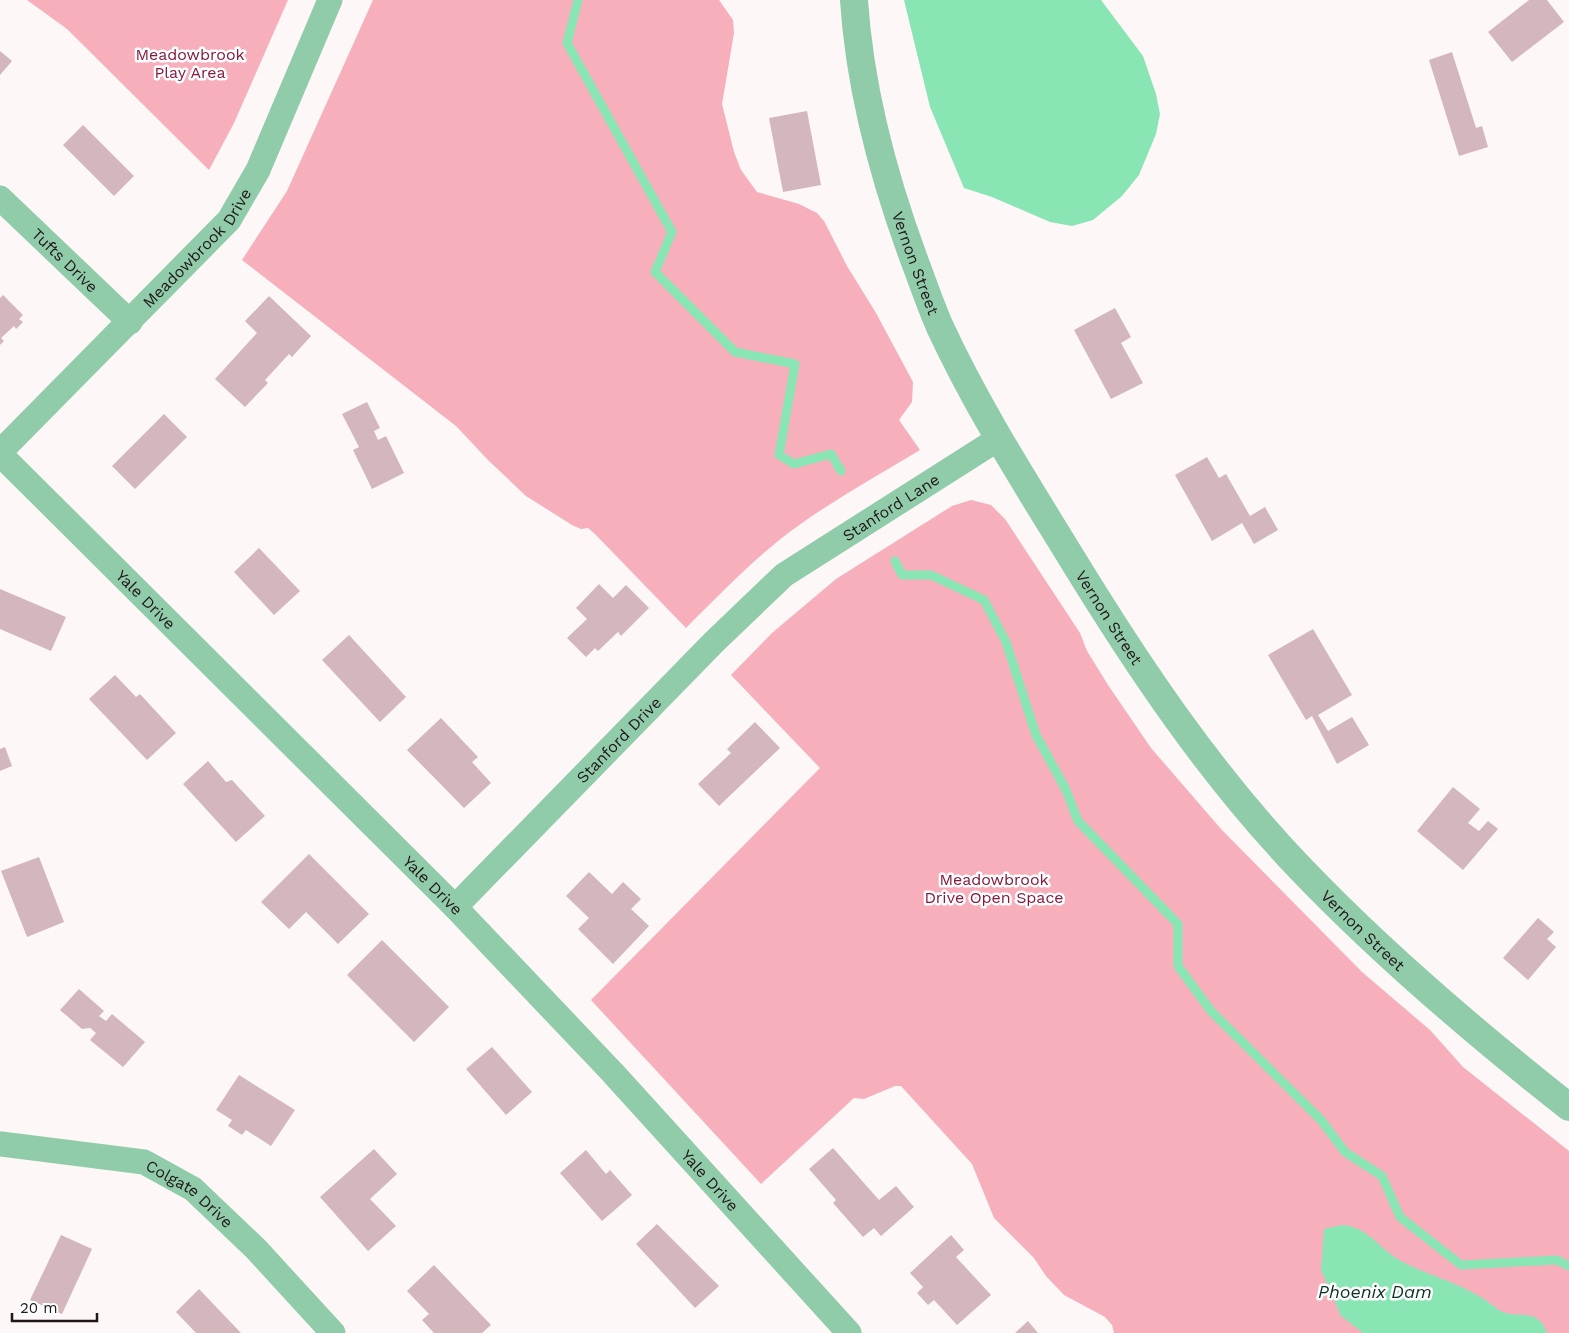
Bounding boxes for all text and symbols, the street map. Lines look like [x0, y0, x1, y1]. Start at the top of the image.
park label: Meadowbrook Play Area [135, 45, 245, 82]
street label: Meadowbrook Drive [139, 185, 255, 312]
street label: Vernon Street [888, 209, 943, 318]
street label: Tufts Drive [28, 224, 102, 297]
street label: Stanford Lane [839, 470, 943, 545]
street label: Yale Drive [112, 566, 179, 633]
street label: Vernon Street [1072, 567, 1146, 669]
street label: Stanford Drive [573, 693, 665, 787]
street label: Yale Drive [399, 852, 466, 919]
park label: Meadowbrook Drive Open Space [924, 870, 1064, 907]
street label: Vernon Street [1317, 886, 1409, 975]
street label: Yale Drive [677, 1146, 743, 1215]
street label: Colgate Drive [143, 1156, 237, 1232]
water label: Phoenix Dam [1318, 1281, 1432, 1302]
scale bar [12, 1290, 98, 1322]
text: 20 m [20, 1299, 58, 1317]

